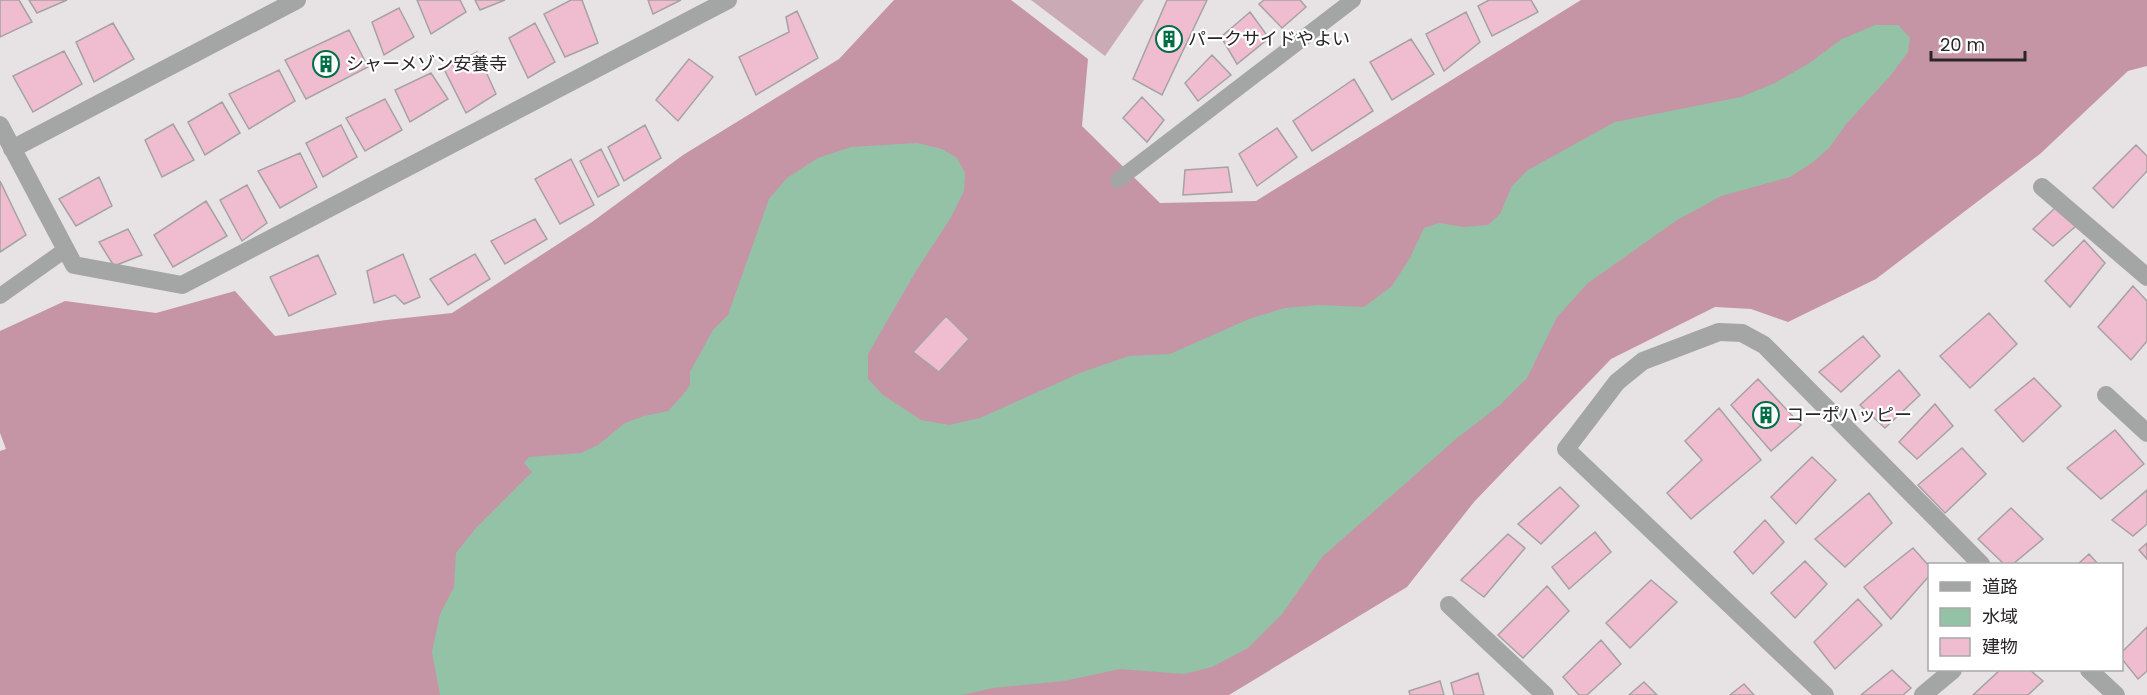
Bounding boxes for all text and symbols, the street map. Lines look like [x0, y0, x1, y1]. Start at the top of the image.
building icon: パークサイドやよい [1154, 24, 1184, 54]
scale bar [1931, 24, 2026, 62]
place label: パークサイドやよい [1188, 26, 1350, 51]
text: 20 m [1940, 32, 1985, 57]
building icon: シャーメゾン安養寺 [311, 49, 341, 79]
place label: シャーメゾン安養寺 [346, 51, 507, 76]
building icon: コーポハッピー [1751, 400, 1781, 430]
place label: コーポハッピー [1786, 402, 1912, 427]
legend [1928, 563, 2123, 671]
text: 道路 [1982, 574, 2018, 599]
text: 水域 [1982, 604, 2018, 629]
text: 建物 [1982, 634, 2018, 659]

